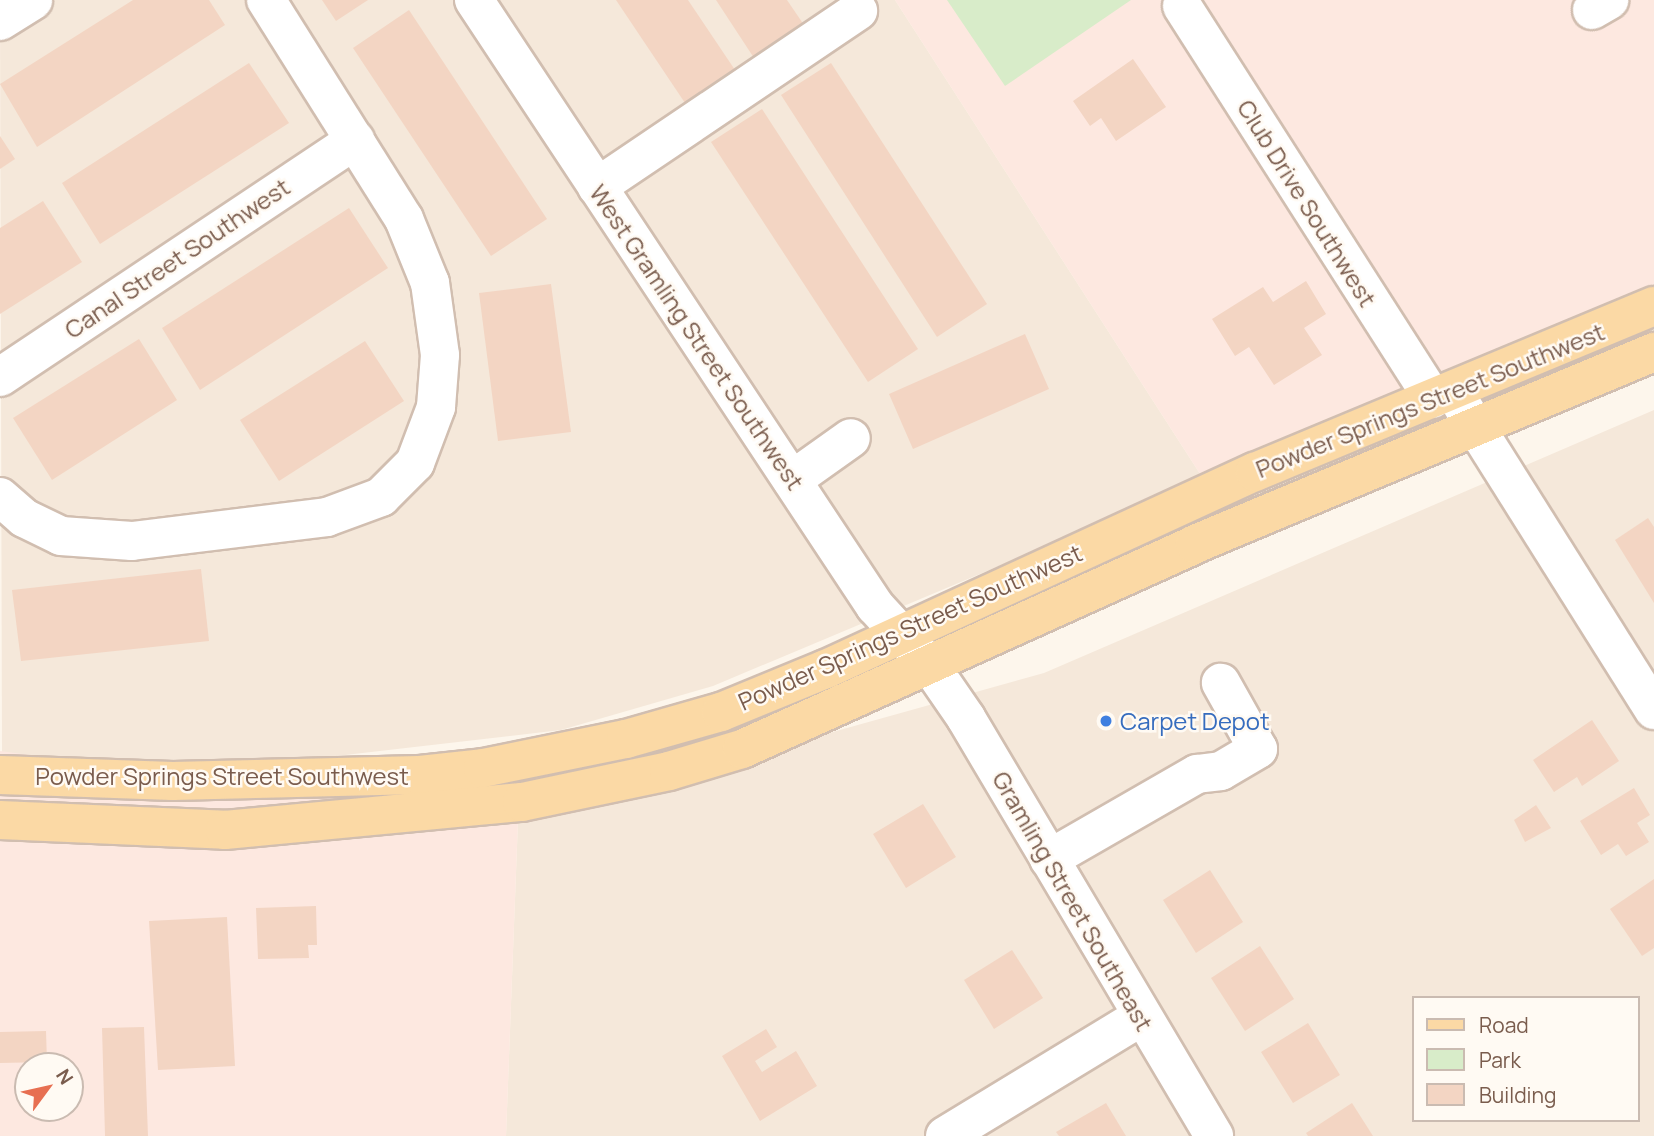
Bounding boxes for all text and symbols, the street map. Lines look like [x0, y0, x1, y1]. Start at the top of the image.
street label: Club Drive Southwest [1232, 94, 1382, 312]
street label: Canal Street Southwest [59, 172, 295, 344]
street label: West Gramling Street Southwest [584, 179, 810, 495]
street label: Powder Springs Street Southwest [1251, 317, 1609, 483]
street label: Powder Springs Street Southwest [734, 538, 1086, 716]
place label: Carpet Depot [1120, 707, 1270, 735]
marker: Carpet Depot [1098, 713, 1114, 729]
street label: Powder Springs Street Southwest [35, 762, 409, 790]
street label: Gramling Street Southeast [987, 766, 1159, 1036]
legend [1412, 996, 1640, 1122]
text: Road [1479, 1011, 1529, 1039]
text: Park [1479, 1046, 1521, 1074]
north arrow [14, 1052, 84, 1122]
text: N [50, 1064, 80, 1089]
text: Building [1479, 1081, 1556, 1109]

